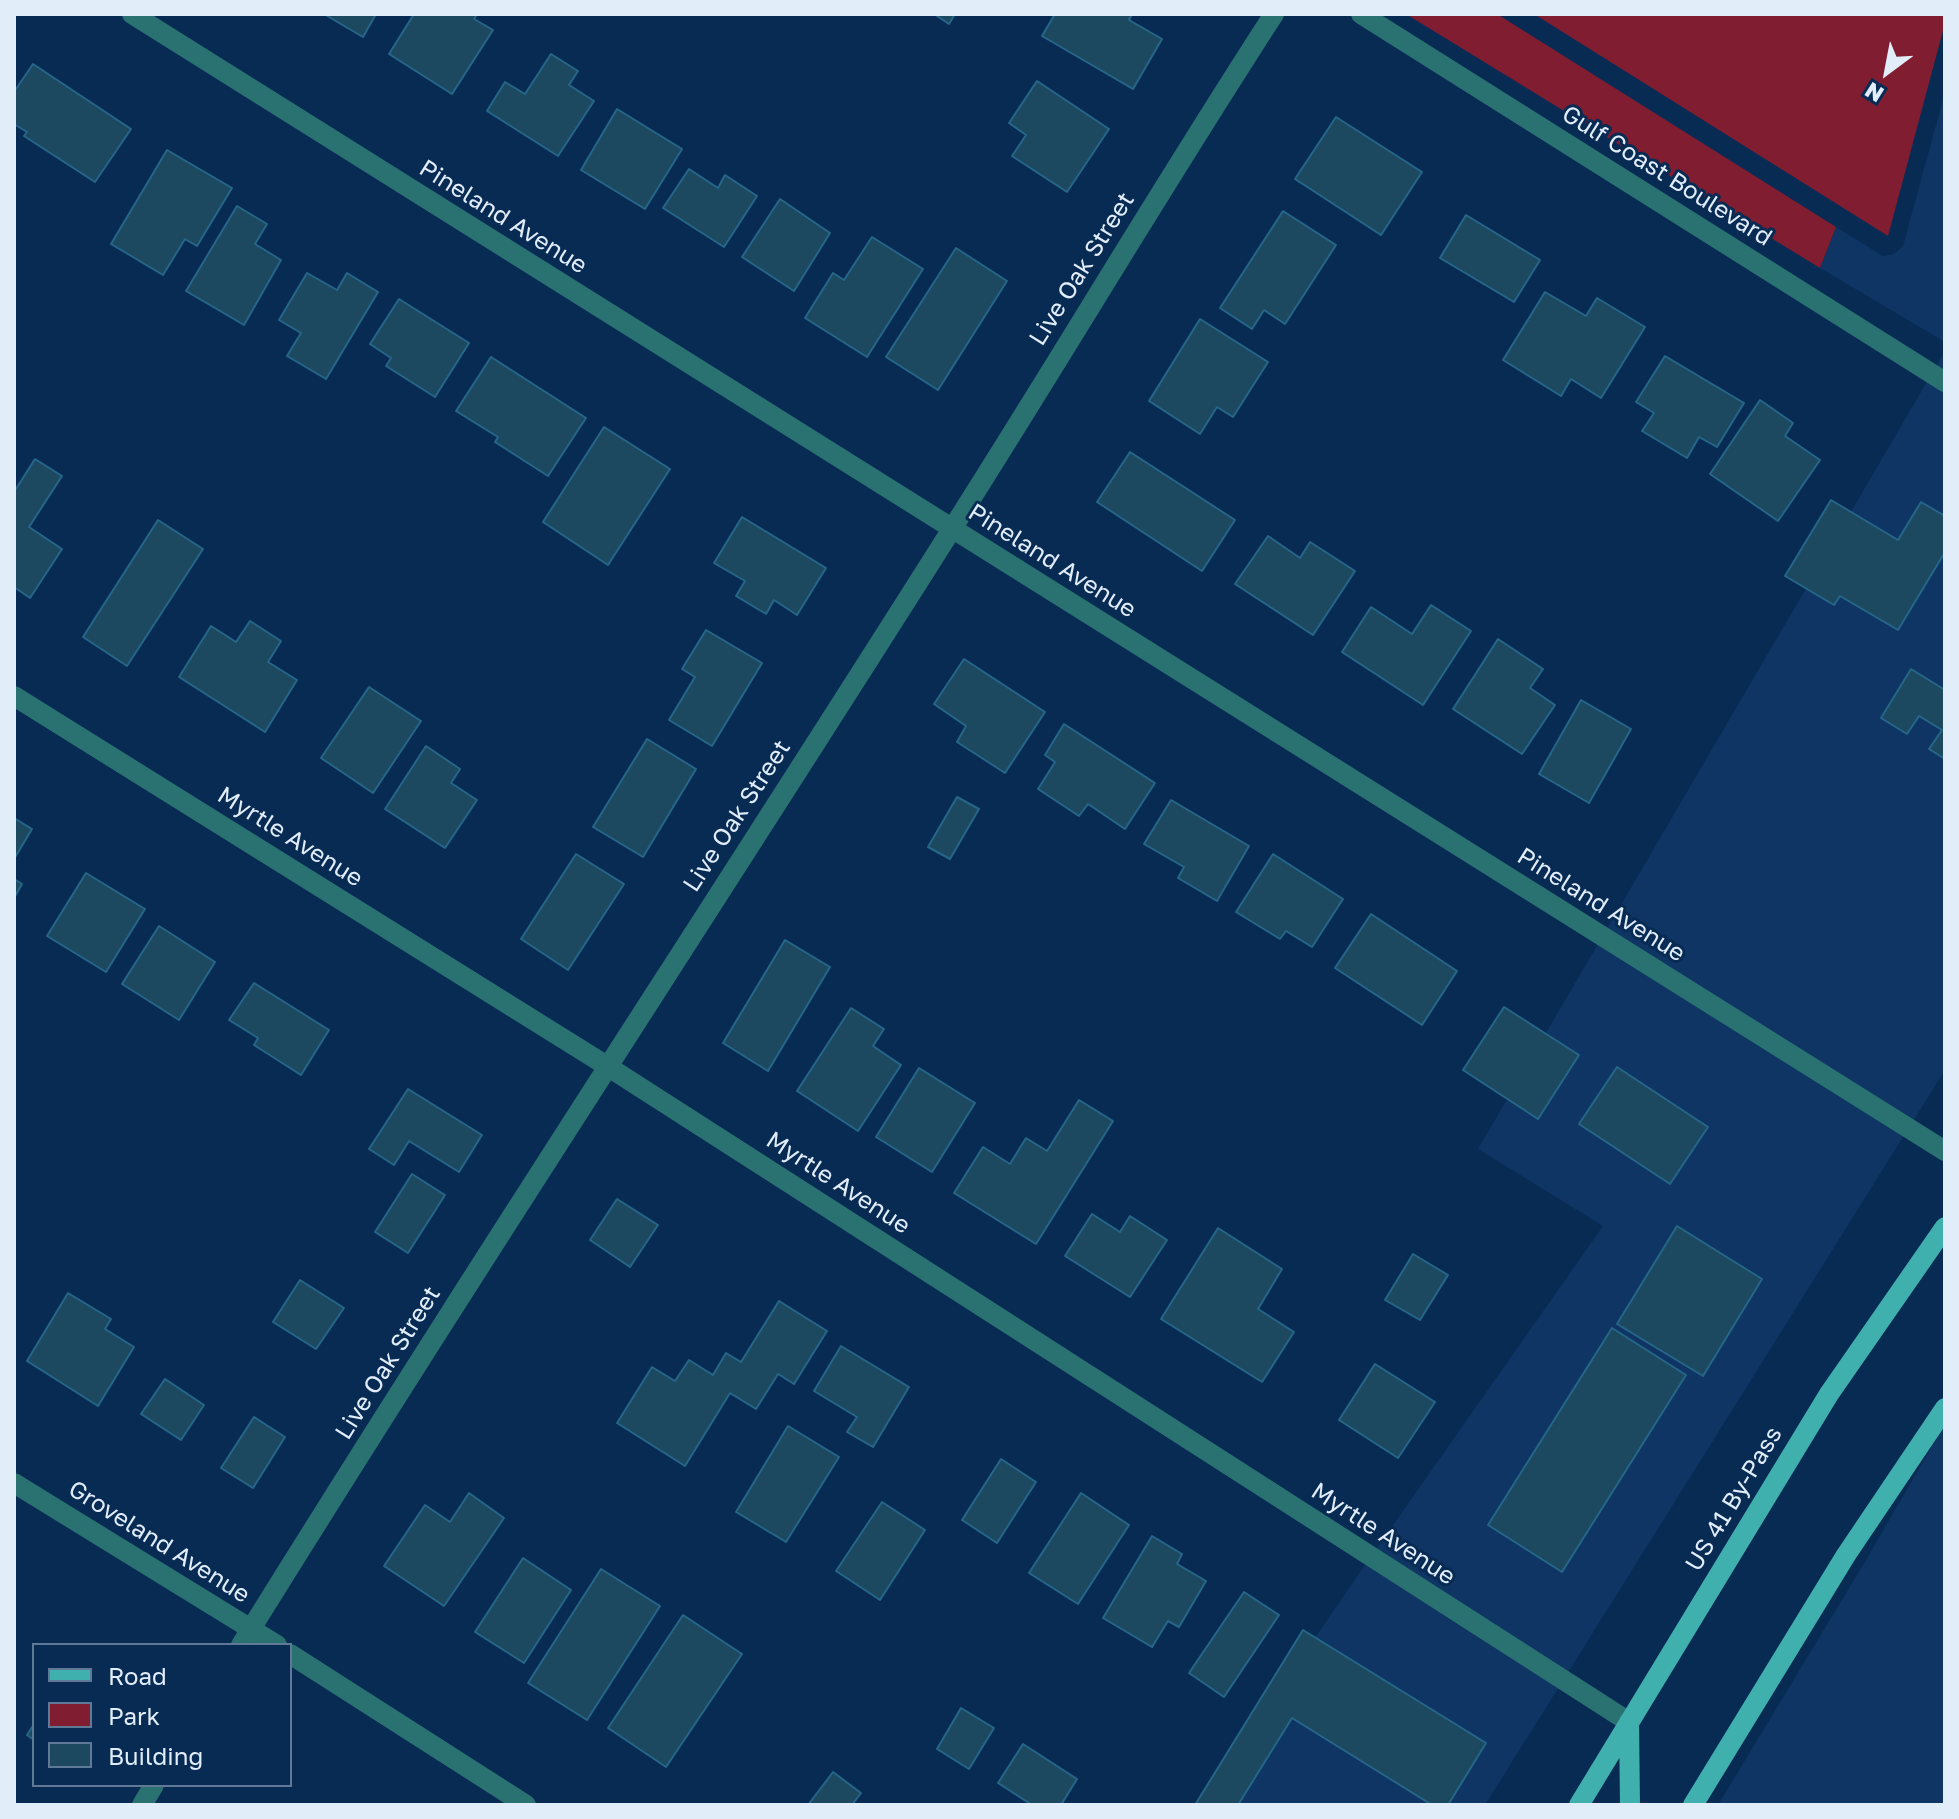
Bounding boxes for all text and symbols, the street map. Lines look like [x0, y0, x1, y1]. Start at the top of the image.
north arrow [1847, 32, 1927, 112]
text: N [1860, 77, 1888, 109]
street label: Gulf Coast Boulevard [1557, 100, 1777, 252]
street label: Pineland Avenue [414, 154, 592, 280]
street label: Live Oak Street [1023, 187, 1141, 351]
street label: Pineland Avenue [963, 498, 1141, 624]
street label: Live Oak Street [677, 735, 797, 897]
street label: Myrtle Avenue [212, 781, 368, 893]
street label: Pineland Avenue [1512, 842, 1690, 968]
street label: Myrtle Avenue [761, 1126, 915, 1240]
street label: Live Oak Street [329, 1281, 447, 1445]
street label: US 41 By-Pass [1680, 1421, 1788, 1577]
street label: Groveland Avenue [63, 1475, 255, 1609]
street label: Myrtle Avenue [1306, 1477, 1460, 1591]
legend [32, 1643, 292, 1787]
text: Road [108, 1661, 167, 1690]
text: Park [108, 1701, 160, 1730]
text: Building [108, 1741, 203, 1770]

